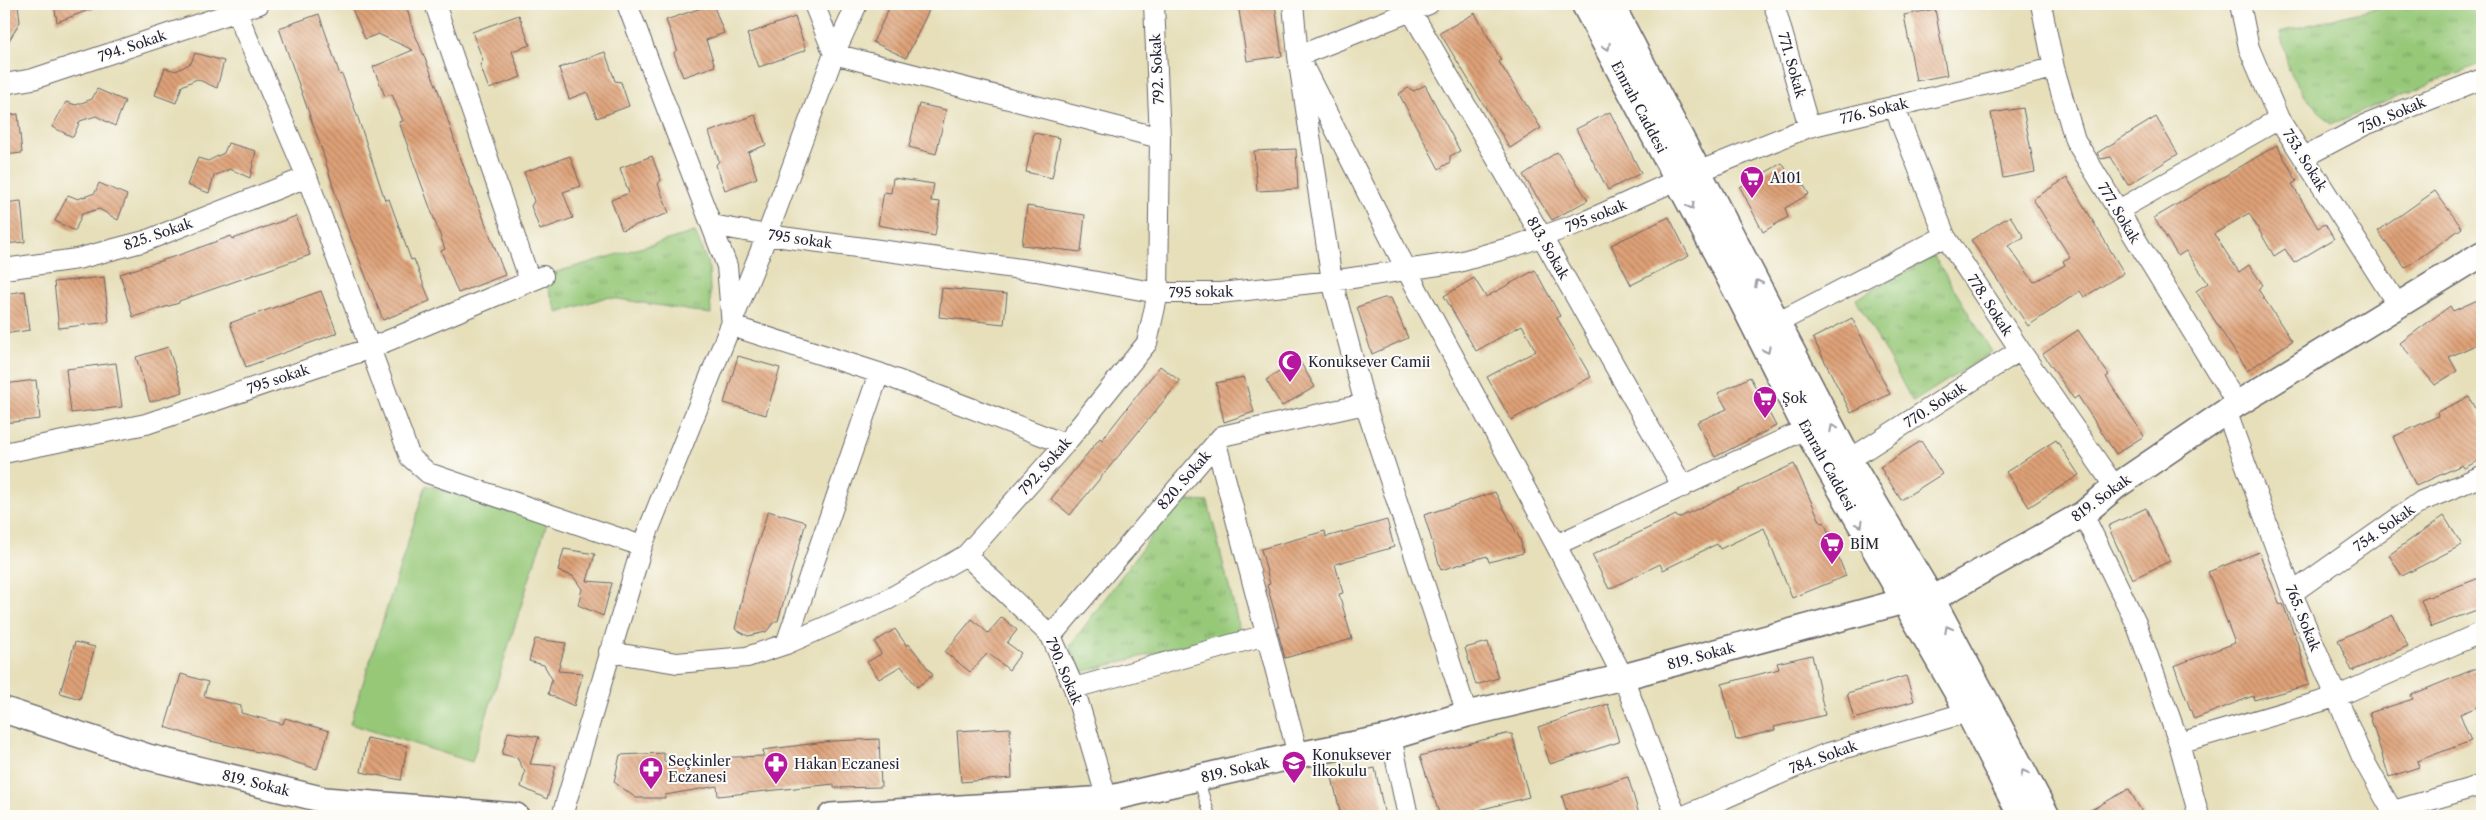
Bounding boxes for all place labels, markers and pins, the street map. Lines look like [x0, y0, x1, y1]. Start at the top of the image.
supermarket icon: A101 [1739, 165, 1765, 199]
place label: A101 [1769, 169, 1801, 187]
mosque icon: Konuksever Camii [1277, 349, 1303, 383]
place label: Konuksever Camii [1308, 353, 1430, 371]
supermarket icon: Şok [1752, 385, 1778, 419]
place label: Şok [1782, 389, 1808, 407]
supermarket icon: BİM [1819, 531, 1845, 565]
place label: BİM [1850, 535, 1879, 553]
place label: Konuksever İlkokulu [1312, 746, 1391, 780]
school or university icon: Konuksever İlkokulu [1281, 750, 1307, 784]
pharmacy icon: Hakan Eczanesi [763, 751, 789, 785]
place label: Seçkinler Eczanesi [668, 752, 731, 786]
place label: Hakan Eczanesi [794, 755, 900, 773]
pharmacy icon: Seçkinler Eczanesi [638, 756, 664, 790]

